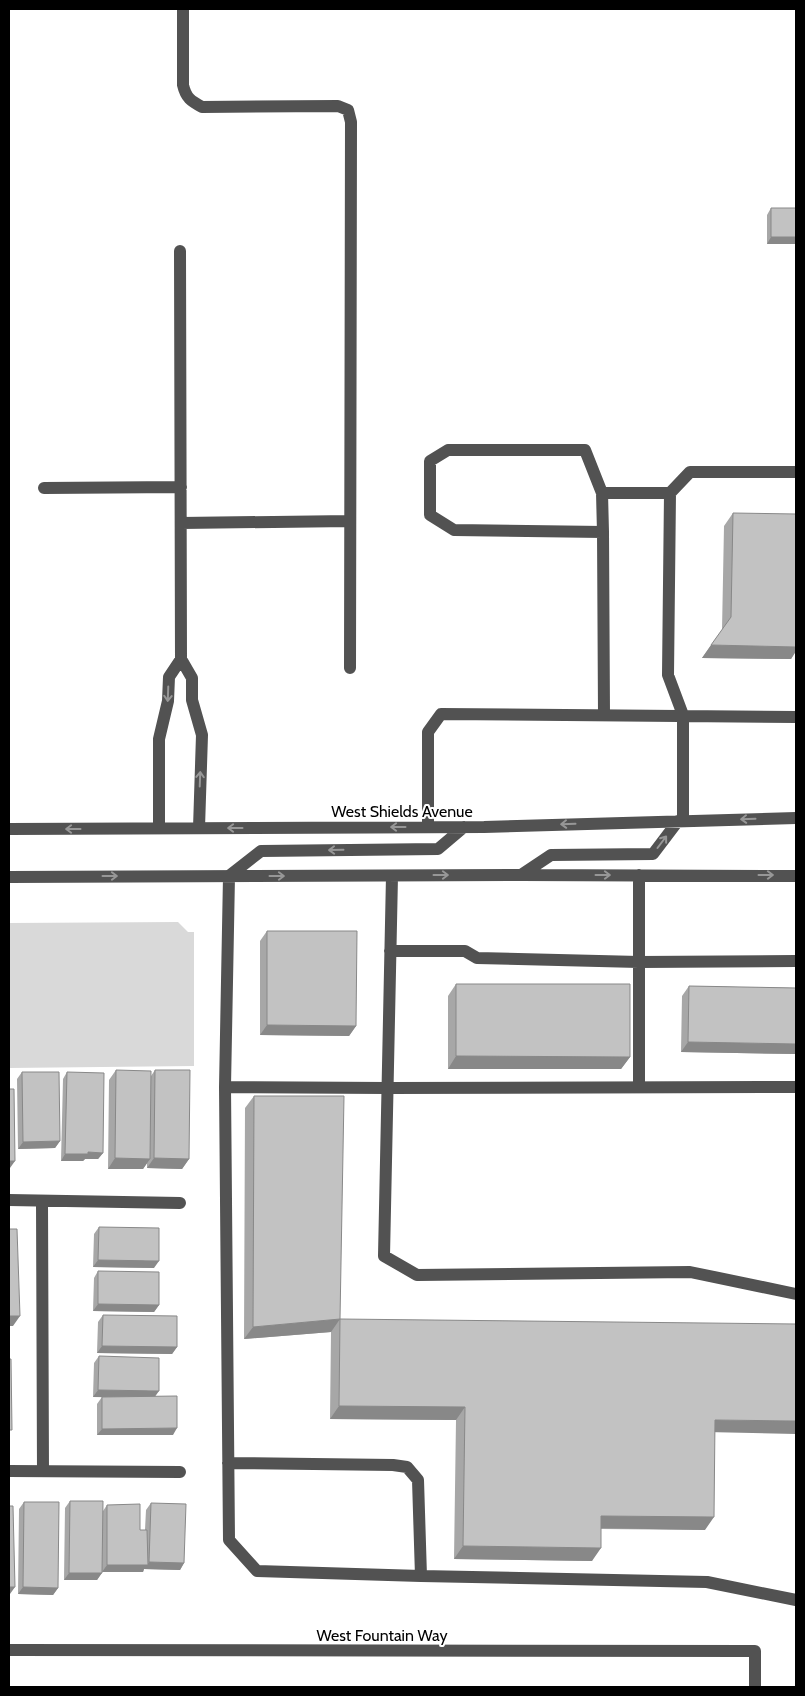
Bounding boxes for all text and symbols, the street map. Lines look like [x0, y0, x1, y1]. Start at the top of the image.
one-way arrow [164, 685, 173, 701]
one-way arrow [196, 772, 205, 788]
street label: West Shields Avenue [331, 802, 473, 821]
one-way arrow [740, 814, 756, 824]
one-way arrow [560, 820, 576, 829]
one-way arrow [390, 822, 406, 832]
one-way arrow [228, 823, 244, 833]
one-way arrow [65, 824, 81, 833]
one-way arrow [657, 836, 668, 849]
one-way arrow [328, 845, 344, 855]
one-way arrow [432, 870, 448, 880]
one-way arrow [594, 870, 611, 880]
one-way arrow [757, 870, 773, 880]
one-way arrow [269, 871, 285, 881]
one-way arrow [102, 872, 118, 881]
street label: West Fountain Way [317, 1626, 447, 1645]

